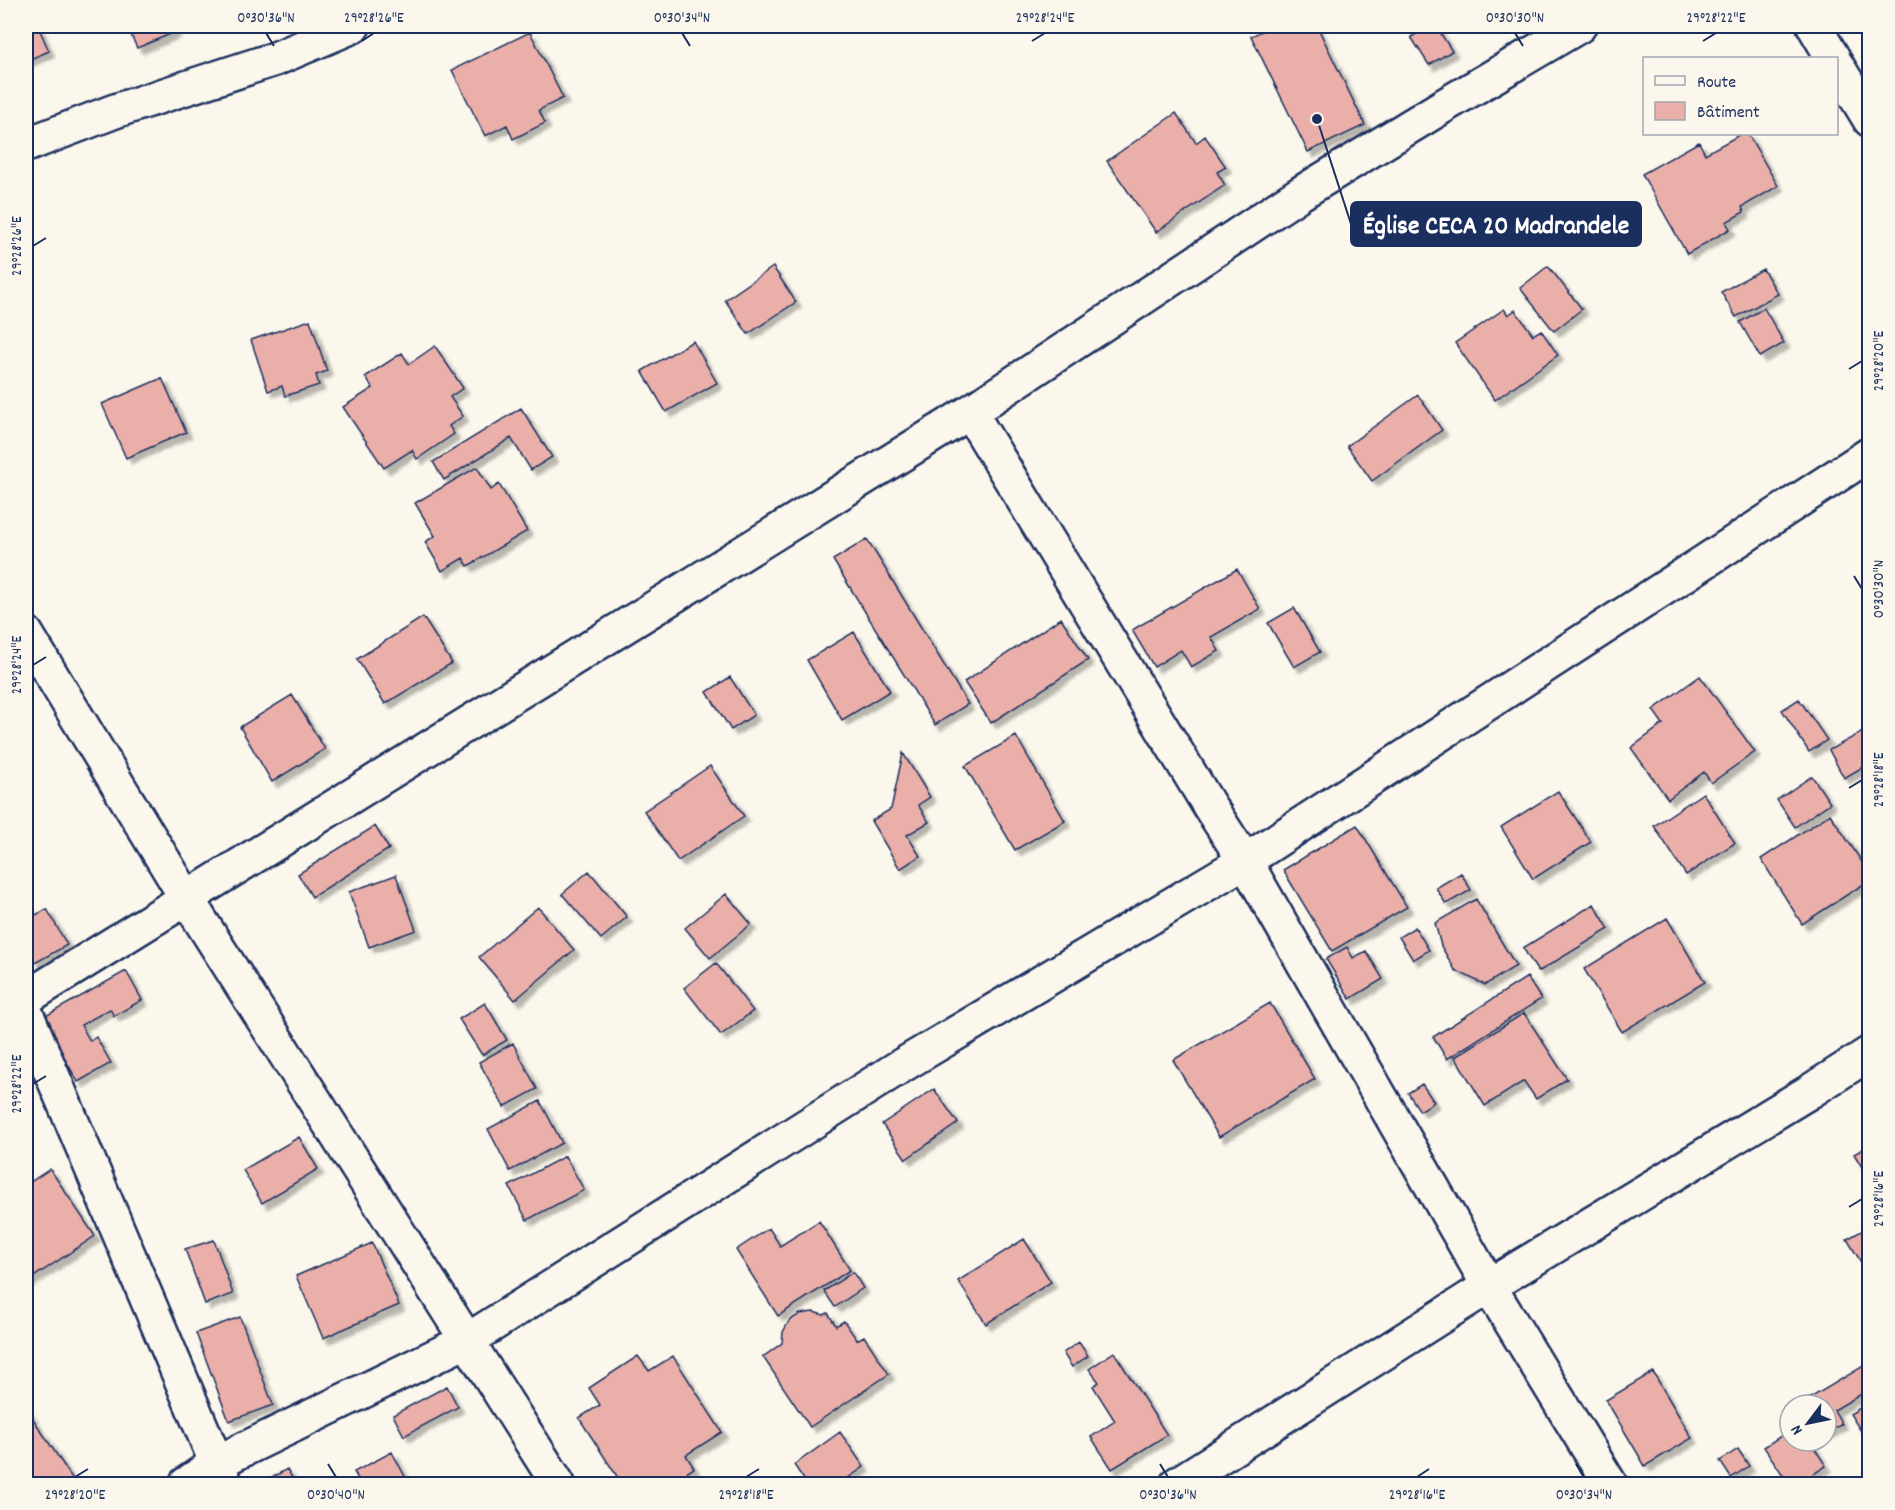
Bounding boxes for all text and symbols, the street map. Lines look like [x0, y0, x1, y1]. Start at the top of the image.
text: 0°30'36"N [237, 8, 295, 30]
text: 29°28'26"E [344, 8, 404, 30]
text: 0°30'34"N [654, 8, 710, 30]
text: 29°28'24"E [1016, 8, 1075, 30]
text: 0°30'30"N [1486, 8, 1544, 30]
text: 29°28'22"E [1686, 8, 1746, 30]
legend [1643, 57, 1838, 135]
text: Route [1697, 71, 1736, 96]
text: Bâtiment [1697, 101, 1760, 126]
callout: Église CECA 20 Madrandele [1351, 202, 1641, 246]
text: Église CECA 20 Madrandele [1363, 209, 1629, 246]
text: 29°28'26"E [7, 216, 29, 276]
text: 29°28'20"E [1869, 330, 1891, 391]
text: 0°30'30"N [1869, 560, 1891, 618]
text: 29°28'24"E [7, 635, 29, 694]
text: 29°28'18"E [1869, 752, 1891, 808]
text: 29°28'22"E [7, 1054, 29, 1114]
text: 29°28'16"E [1869, 1171, 1891, 1227]
north arrow [1778, 1393, 1838, 1453]
text: N [1786, 1420, 1809, 1439]
text: 29°28'20"E [45, 1485, 106, 1507]
text: 0°30'40"N [307, 1485, 365, 1507]
text: 29°28'18"E [718, 1485, 774, 1507]
text: 0°30'36"N [1139, 1485, 1197, 1507]
text: 29°28'16"E [1389, 1485, 1445, 1507]
text: 0°30'34"N [1556, 1485, 1612, 1507]

